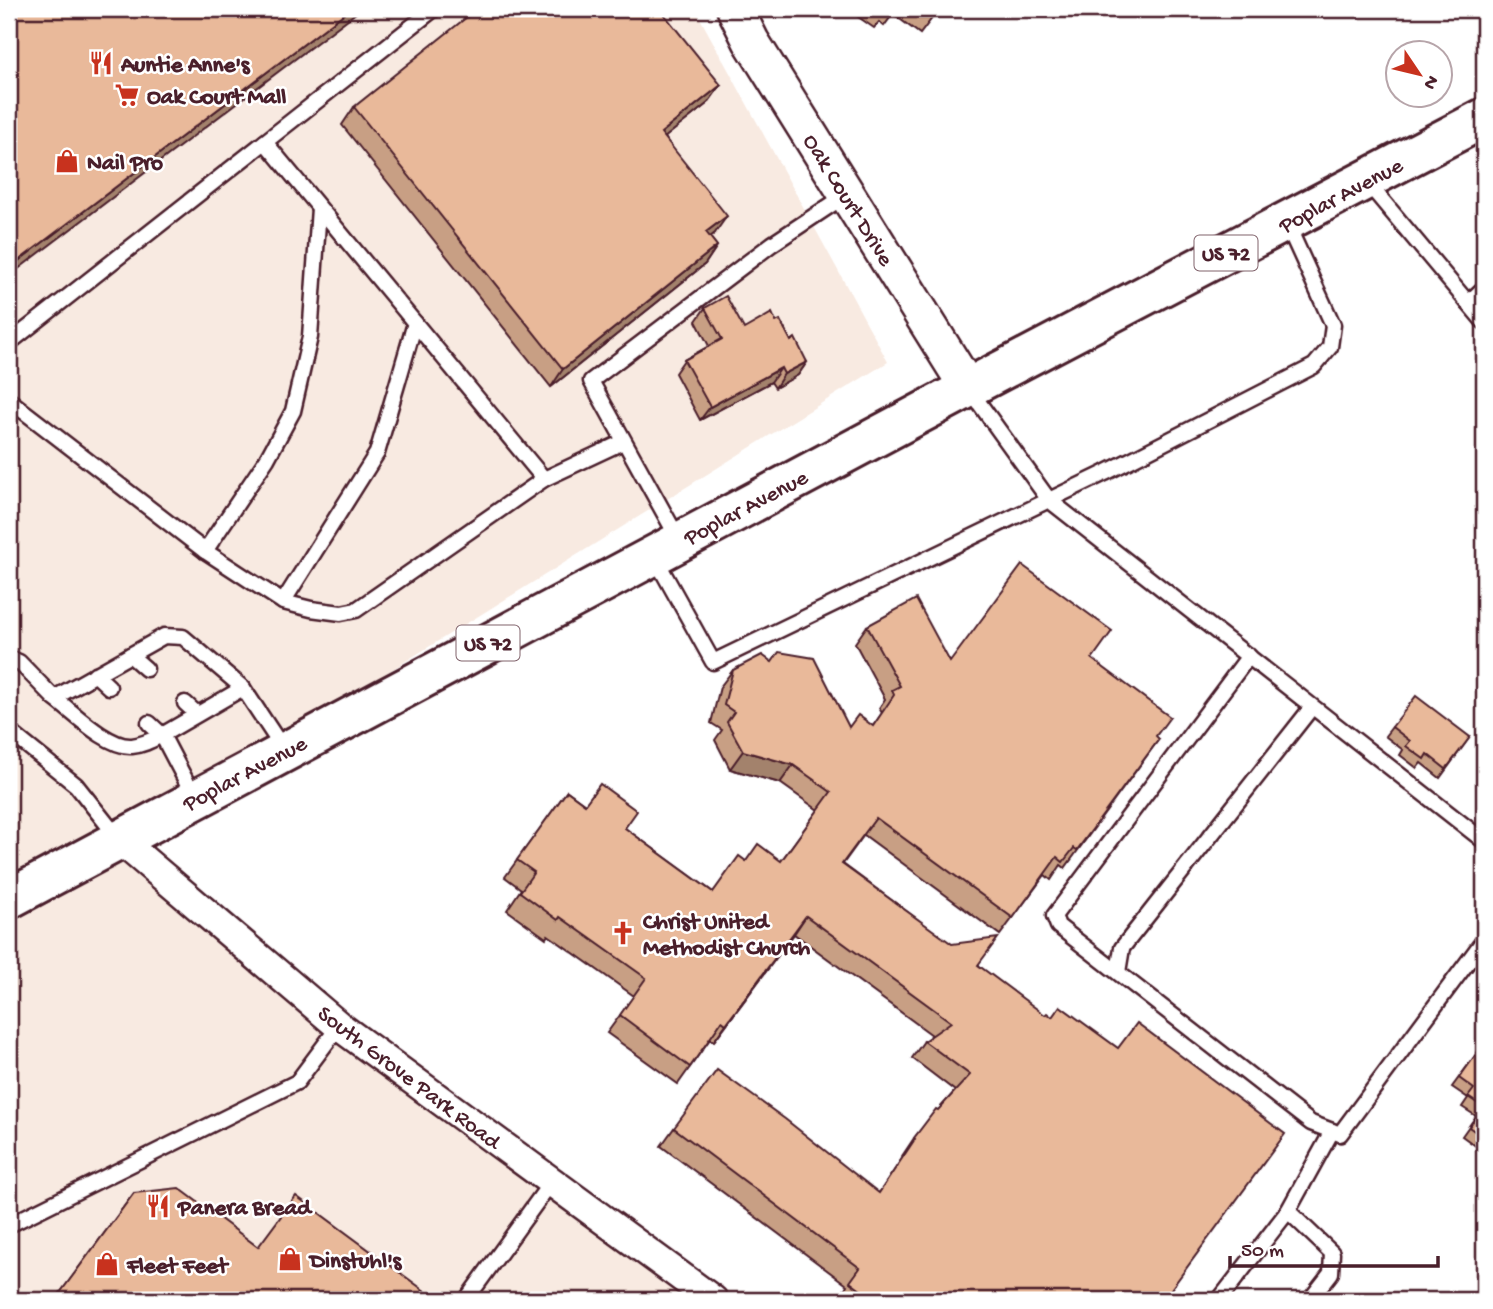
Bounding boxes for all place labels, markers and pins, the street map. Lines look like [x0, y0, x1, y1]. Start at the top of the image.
restaurant icon: Auntie Anne's [87, 49, 115, 77]
place label: Auntie Anne's [120, 53, 251, 80]
supermarket icon: Oak Court Mall [113, 81, 141, 109]
place label: Oak Court Mall [147, 85, 286, 112]
shop icon: Nail Pro [53, 147, 81, 175]
place label: Nail Pro [87, 151, 163, 178]
place label: Christ United Methodist Church [643, 910, 811, 963]
church icon: Christ United Methodist Church [609, 919, 637, 947]
restaurant icon: Panera Bread [144, 1192, 172, 1220]
place label: Panera Bread [176, 1196, 313, 1223]
shop icon: Dinstuhl's [276, 1245, 304, 1273]
place label: Dinstuhl's [308, 1249, 403, 1276]
shop icon: Fleet Feet [93, 1250, 121, 1278]
place label: Fleet Feet [126, 1254, 230, 1281]

